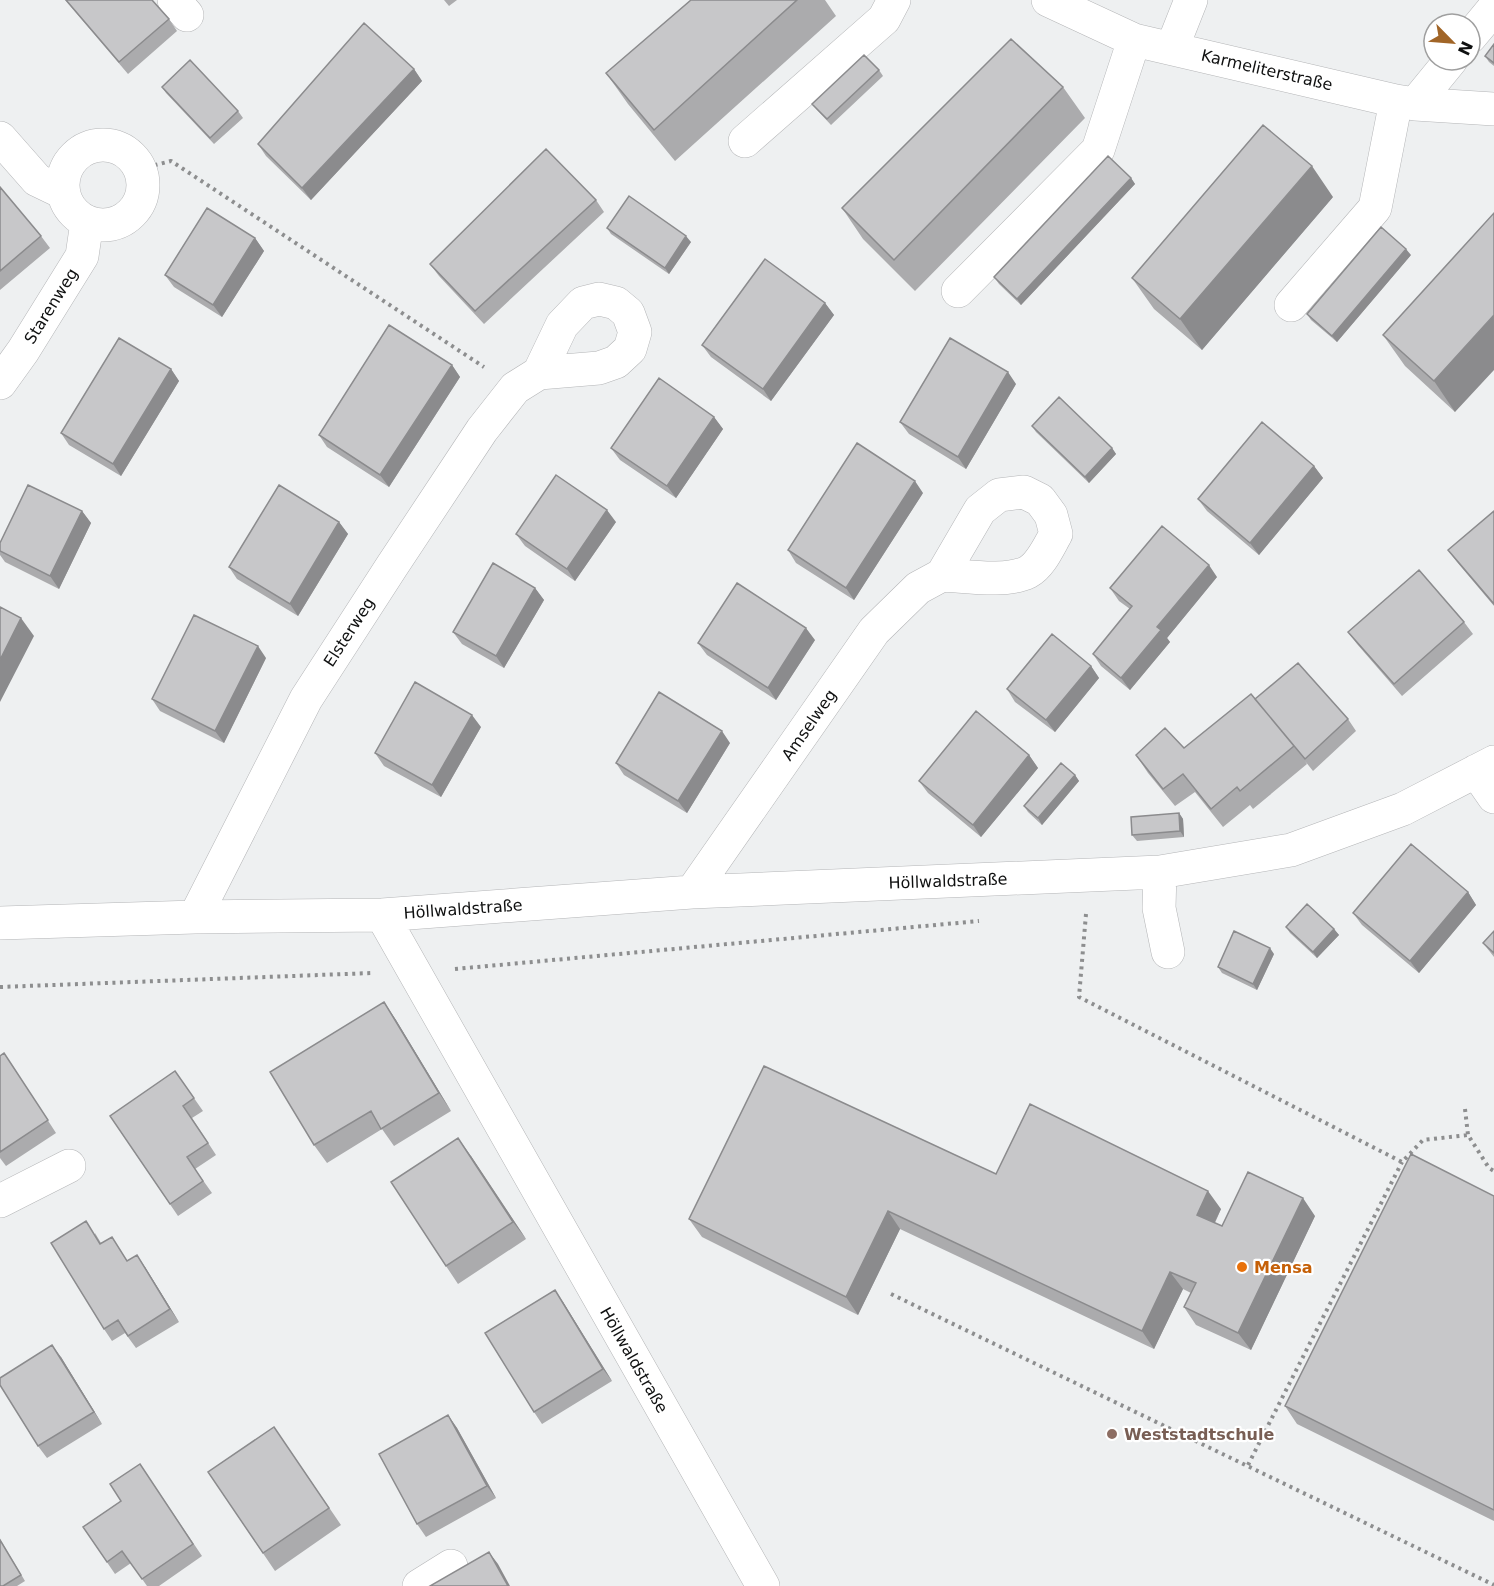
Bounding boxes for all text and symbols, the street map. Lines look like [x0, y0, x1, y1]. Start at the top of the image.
north arrow [1422, 12, 1482, 72]
text: N [1454, 38, 1477, 58]
street label: Karmeliterstraße [1199, 46, 1335, 94]
street label: Starenweg [20, 265, 82, 347]
street label: Elsterweg [320, 594, 378, 670]
street label: Amselweg [778, 686, 840, 764]
street label: Höllwaldstraße [888, 869, 1008, 893]
street label: Höllwaldstraße [403, 895, 523, 923]
place label: Mensa [1254, 1258, 1312, 1277]
marker: Mensa [1235, 1260, 1249, 1274]
street label: Höllwaldstraße [596, 1304, 672, 1416]
place label: Weststadtschule [1124, 1425, 1274, 1444]
marker: Weststadtschule [1105, 1427, 1119, 1441]

